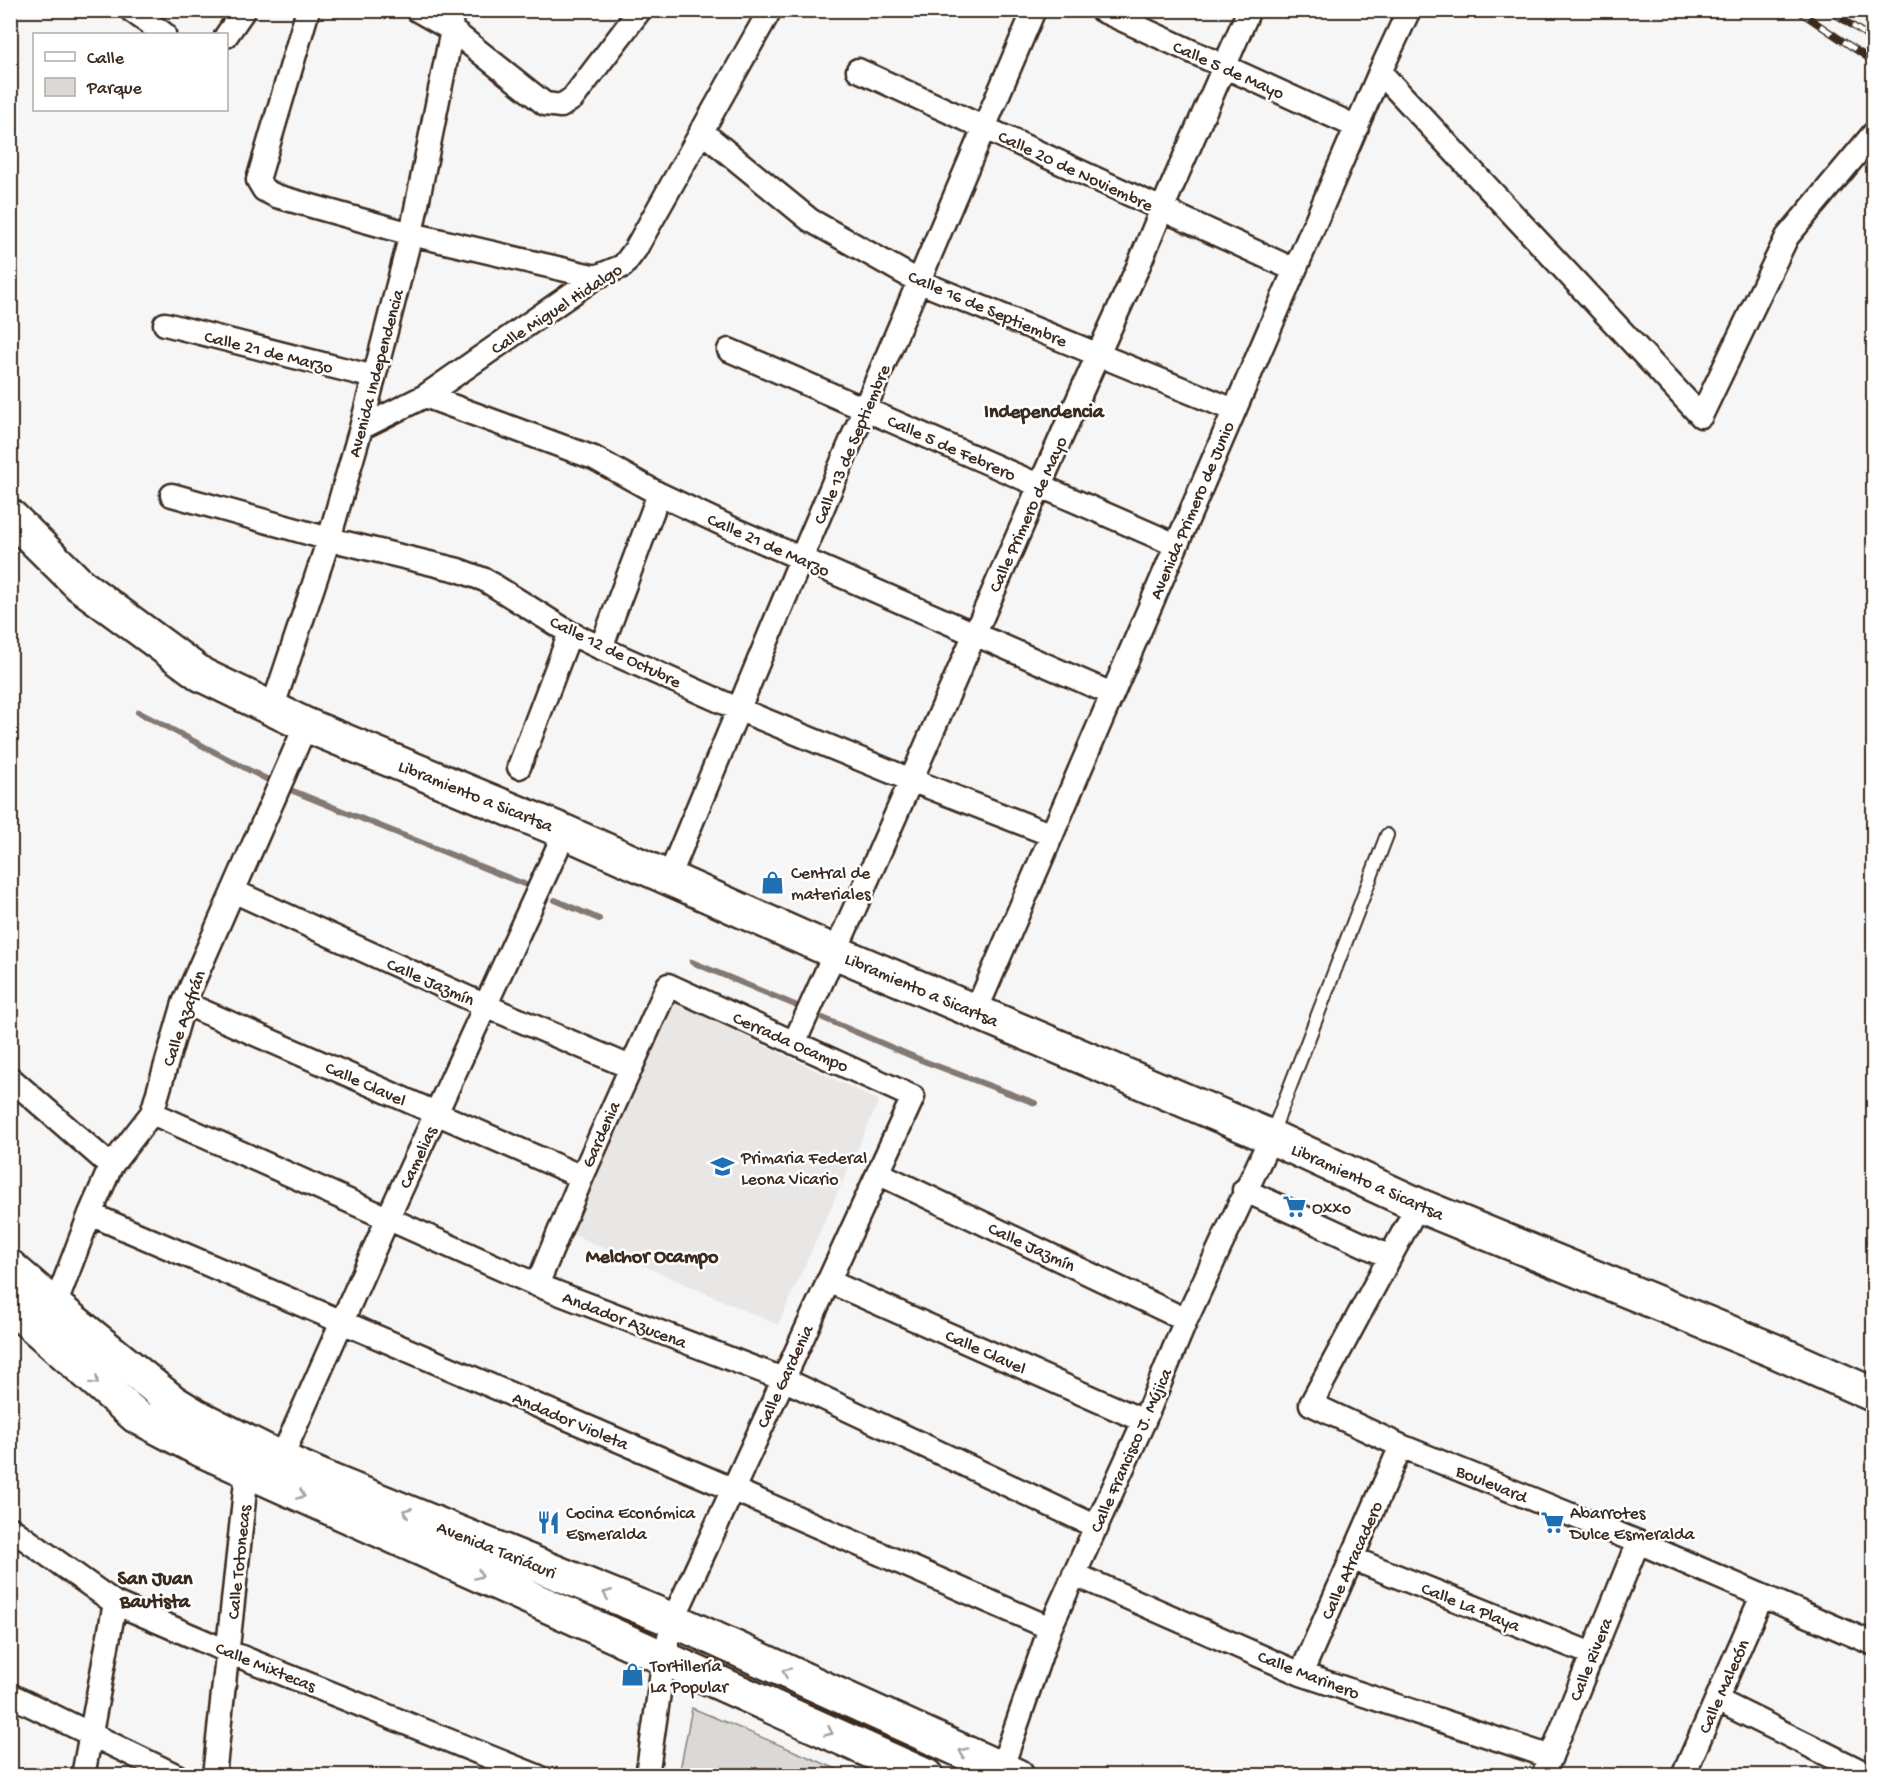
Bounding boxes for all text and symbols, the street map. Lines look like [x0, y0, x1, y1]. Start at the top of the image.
legend [33, 33, 228, 111]
street label: Calle 5 de Mayo [1169, 37, 1287, 105]
text: Calle [87, 49, 125, 70]
text: Parque [86, 79, 143, 100]
street label: Calle 20 de Noviembre [994, 127, 1157, 218]
street label: Calle Miguel Hidalgo [488, 260, 627, 360]
street label: Calle 16 de Septiembre [904, 267, 1070, 354]
street label: Avenida Independencia [345, 286, 410, 460]
street label: Calle 21 de Marzo [202, 327, 335, 380]
street label: Calle 13 de Septiembre [810, 361, 897, 528]
district label: Independencia [984, 402, 1105, 425]
street label: Calle 5 de Febrero [883, 412, 1018, 487]
street label: Avenida Primero de Junio [1146, 419, 1240, 603]
street label: Calle Primero de Mayo [985, 434, 1073, 596]
street label: Calle 21 de Marzo [703, 510, 832, 583]
street label: Calle 12 de Octubre [546, 612, 685, 694]
street label: Libramiento a Sicartsa [395, 757, 556, 838]
place label: Central de materiales [791, 864, 872, 906]
shop icon: Central de materiales [760, 869, 786, 895]
street label: Libramiento a Sicartsa [841, 949, 1002, 1034]
street label: Calle Jazmín [383, 955, 478, 1012]
street label: Calle Azafrán [159, 968, 212, 1070]
street label: Cerrada Ocampo [729, 1008, 851, 1078]
street label: Calle Clavel [321, 1058, 409, 1112]
street label: Gardenia [578, 1098, 627, 1171]
street label: Camelias [396, 1122, 443, 1193]
street label: Libramiento a Sicartsa [1287, 1140, 1447, 1227]
place label: Primaria Federal Leona Vicario [740, 1149, 867, 1191]
school or university icon: Primaria Federal Leona Vicario [710, 1154, 736, 1180]
supermarket icon: Oxxo [1281, 1194, 1307, 1220]
place label: Oxxo [1312, 1199, 1351, 1220]
street label: Calle Jazmín [984, 1219, 1078, 1278]
district label: Melchor Ocampo [586, 1247, 719, 1270]
street label: Andador Azucena [559, 1288, 690, 1355]
street label: Calle Gardenia [753, 1321, 820, 1432]
street label: Calle Clavel [941, 1326, 1029, 1380]
street label: Calle Francisco J. Mújica [1087, 1365, 1178, 1536]
one-way arrow [88, 1373, 99, 1384]
street label: Andador Violeta [509, 1388, 632, 1457]
street label: Boulevard [1451, 1461, 1531, 1510]
one-way arrow [294, 1488, 305, 1500]
street label: Calle Atracadero [1318, 1499, 1389, 1623]
street label: Calle Totonecas [224, 1503, 257, 1620]
place label: Cocina Económica Esmeralda [566, 1504, 696, 1546]
place label: Abarrotes Dulce Esmeralda [1569, 1504, 1696, 1546]
one-way arrow [402, 1507, 413, 1519]
restaurant icon: Cocina Económica Esmeralda [535, 1509, 561, 1535]
supermarket icon: Abarrotes Dulce Esmeralda [1539, 1509, 1565, 1535]
street label: Avenida Tariácuri [433, 1518, 559, 1585]
one-way arrow [472, 1568, 483, 1580]
district label: San Juan Bautista [117, 1569, 193, 1615]
street label: Calle La Playa [1418, 1579, 1524, 1638]
one-way arrow [602, 1588, 613, 1601]
street label: Calle Rivera [1566, 1614, 1619, 1705]
street label: Calle Malecón [1695, 1636, 1756, 1737]
street label: Calle Mixtecas [212, 1639, 320, 1699]
street label: Calle Marinero [1254, 1647, 1362, 1705]
place label: Tortillería La Popular [649, 1657, 729, 1699]
shop icon: Tortillería La Popular [619, 1662, 645, 1688]
one-way arrow [781, 1667, 792, 1679]
one-way arrow [823, 1725, 834, 1737]
one-way arrow [959, 1748, 970, 1760]

